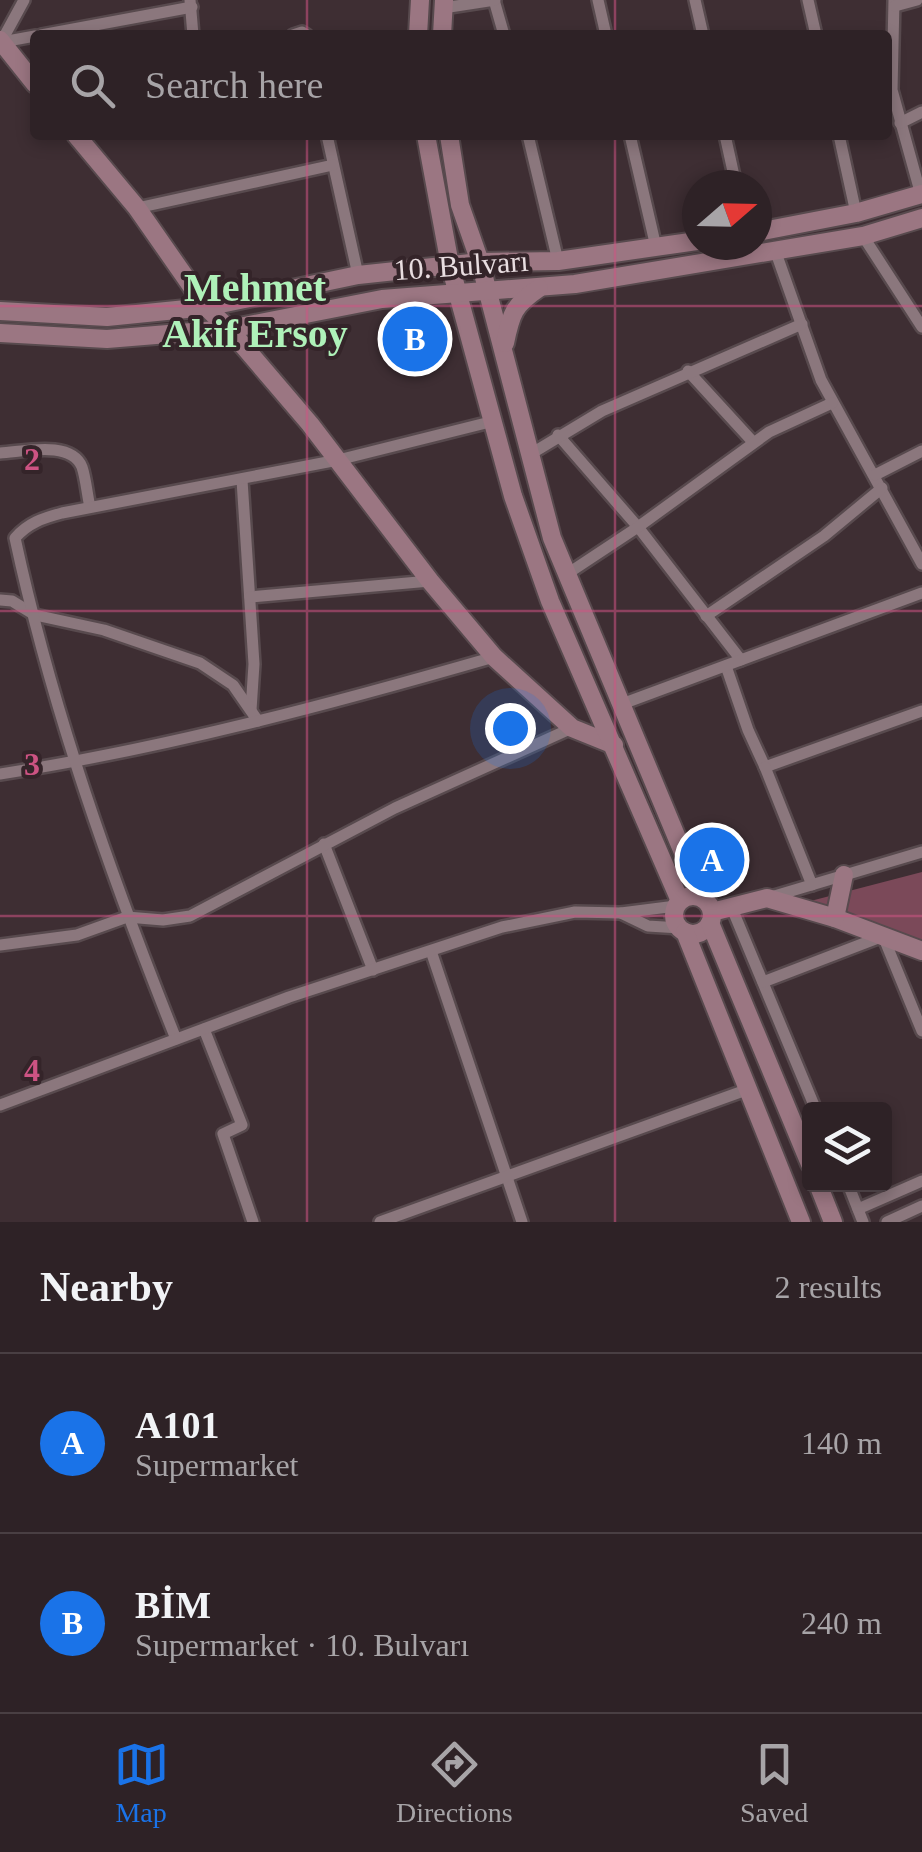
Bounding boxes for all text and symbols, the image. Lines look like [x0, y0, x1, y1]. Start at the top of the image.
search box [30, 30, 892, 140]
icon: search [65, 58, 120, 113]
text: Search here [145, 64, 323, 106]
north arrow [682, 170, 772, 260]
street label: 10. Bulvarı [393, 244, 529, 286]
district label: Mehmet Akif Ersoy [162, 265, 348, 356]
pin: B [382, 302, 448, 376]
text: 2 [24, 441, 40, 477]
your location [485, 703, 536, 754]
text: 3 [24, 746, 40, 782]
pin: A [680, 822, 744, 898]
text: 4 [24, 1052, 40, 1088]
map controls [802, 1102, 892, 1192]
button: layers [802, 1102, 892, 1192]
text: Nearby [40, 1264, 173, 1310]
text: 2 results [774, 1269, 882, 1305]
text: A101 [135, 1404, 219, 1446]
text: A [61, 1425, 84, 1461]
text: 140 m [801, 1425, 882, 1461]
text: Supermarket [135, 1447, 299, 1483]
text: BİM [135, 1584, 211, 1626]
text: B [62, 1605, 83, 1641]
text: 240 m [801, 1605, 882, 1641]
text: Supermarket · 10. Bulvarı [135, 1627, 469, 1663]
tab: Map [114, 1737, 169, 1829]
tab: Directions [396, 1737, 513, 1829]
tab: Saved [740, 1737, 808, 1829]

